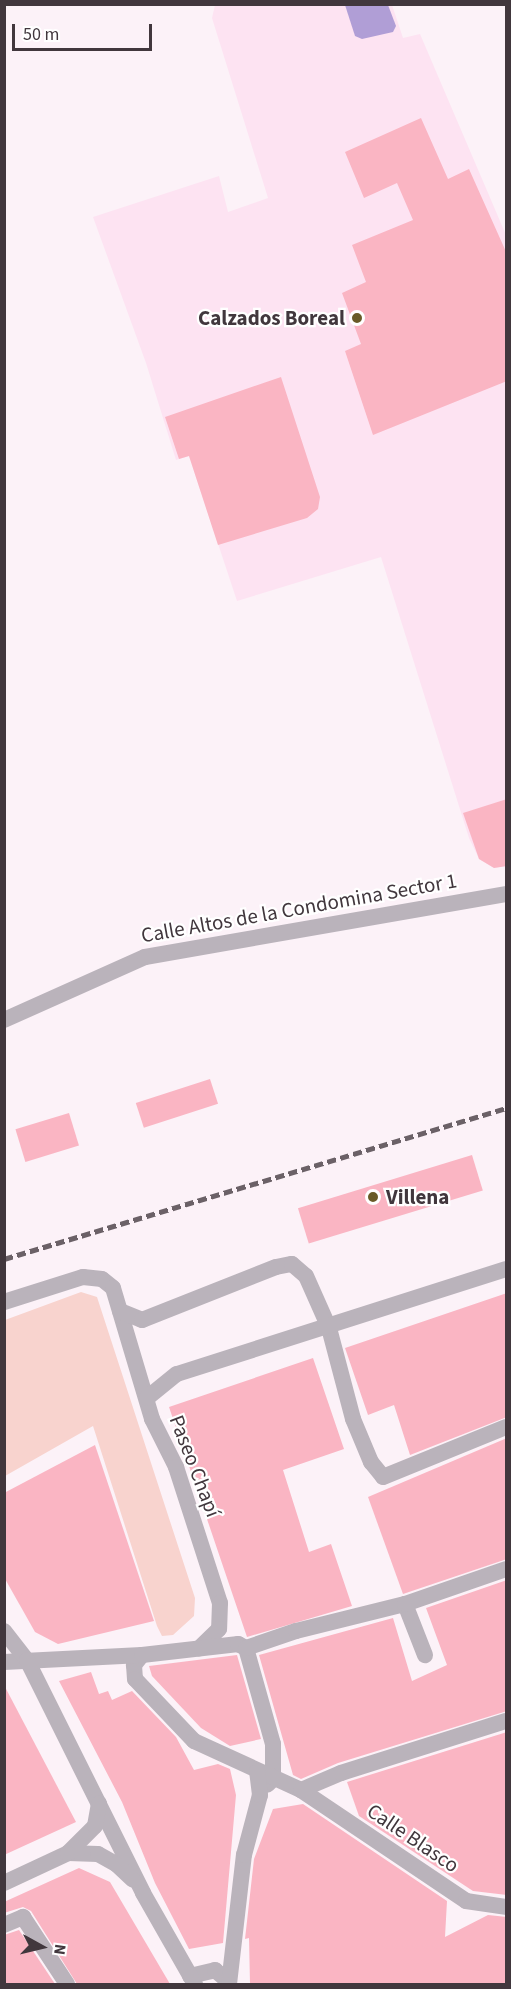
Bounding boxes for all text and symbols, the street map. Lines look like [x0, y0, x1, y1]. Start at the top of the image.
scale bar [15, 12, 154, 50]
text: 50 m [23, 22, 59, 47]
place label: Calzados Boreal [198, 305, 345, 331]
marker: Calzados Boreal [350, 311, 364, 325]
street label: Calle Altos de la Condomina Sector 1 [139, 868, 459, 948]
place label: Villena [386, 1184, 449, 1210]
marker: Villena [364, 1188, 382, 1206]
street label: Paseo Chapí [164, 1411, 226, 1521]
street label: Calle Blasco [362, 1798, 464, 1878]
north arrow [12, 1917, 72, 1977]
text: N [48, 1943, 71, 1956]

